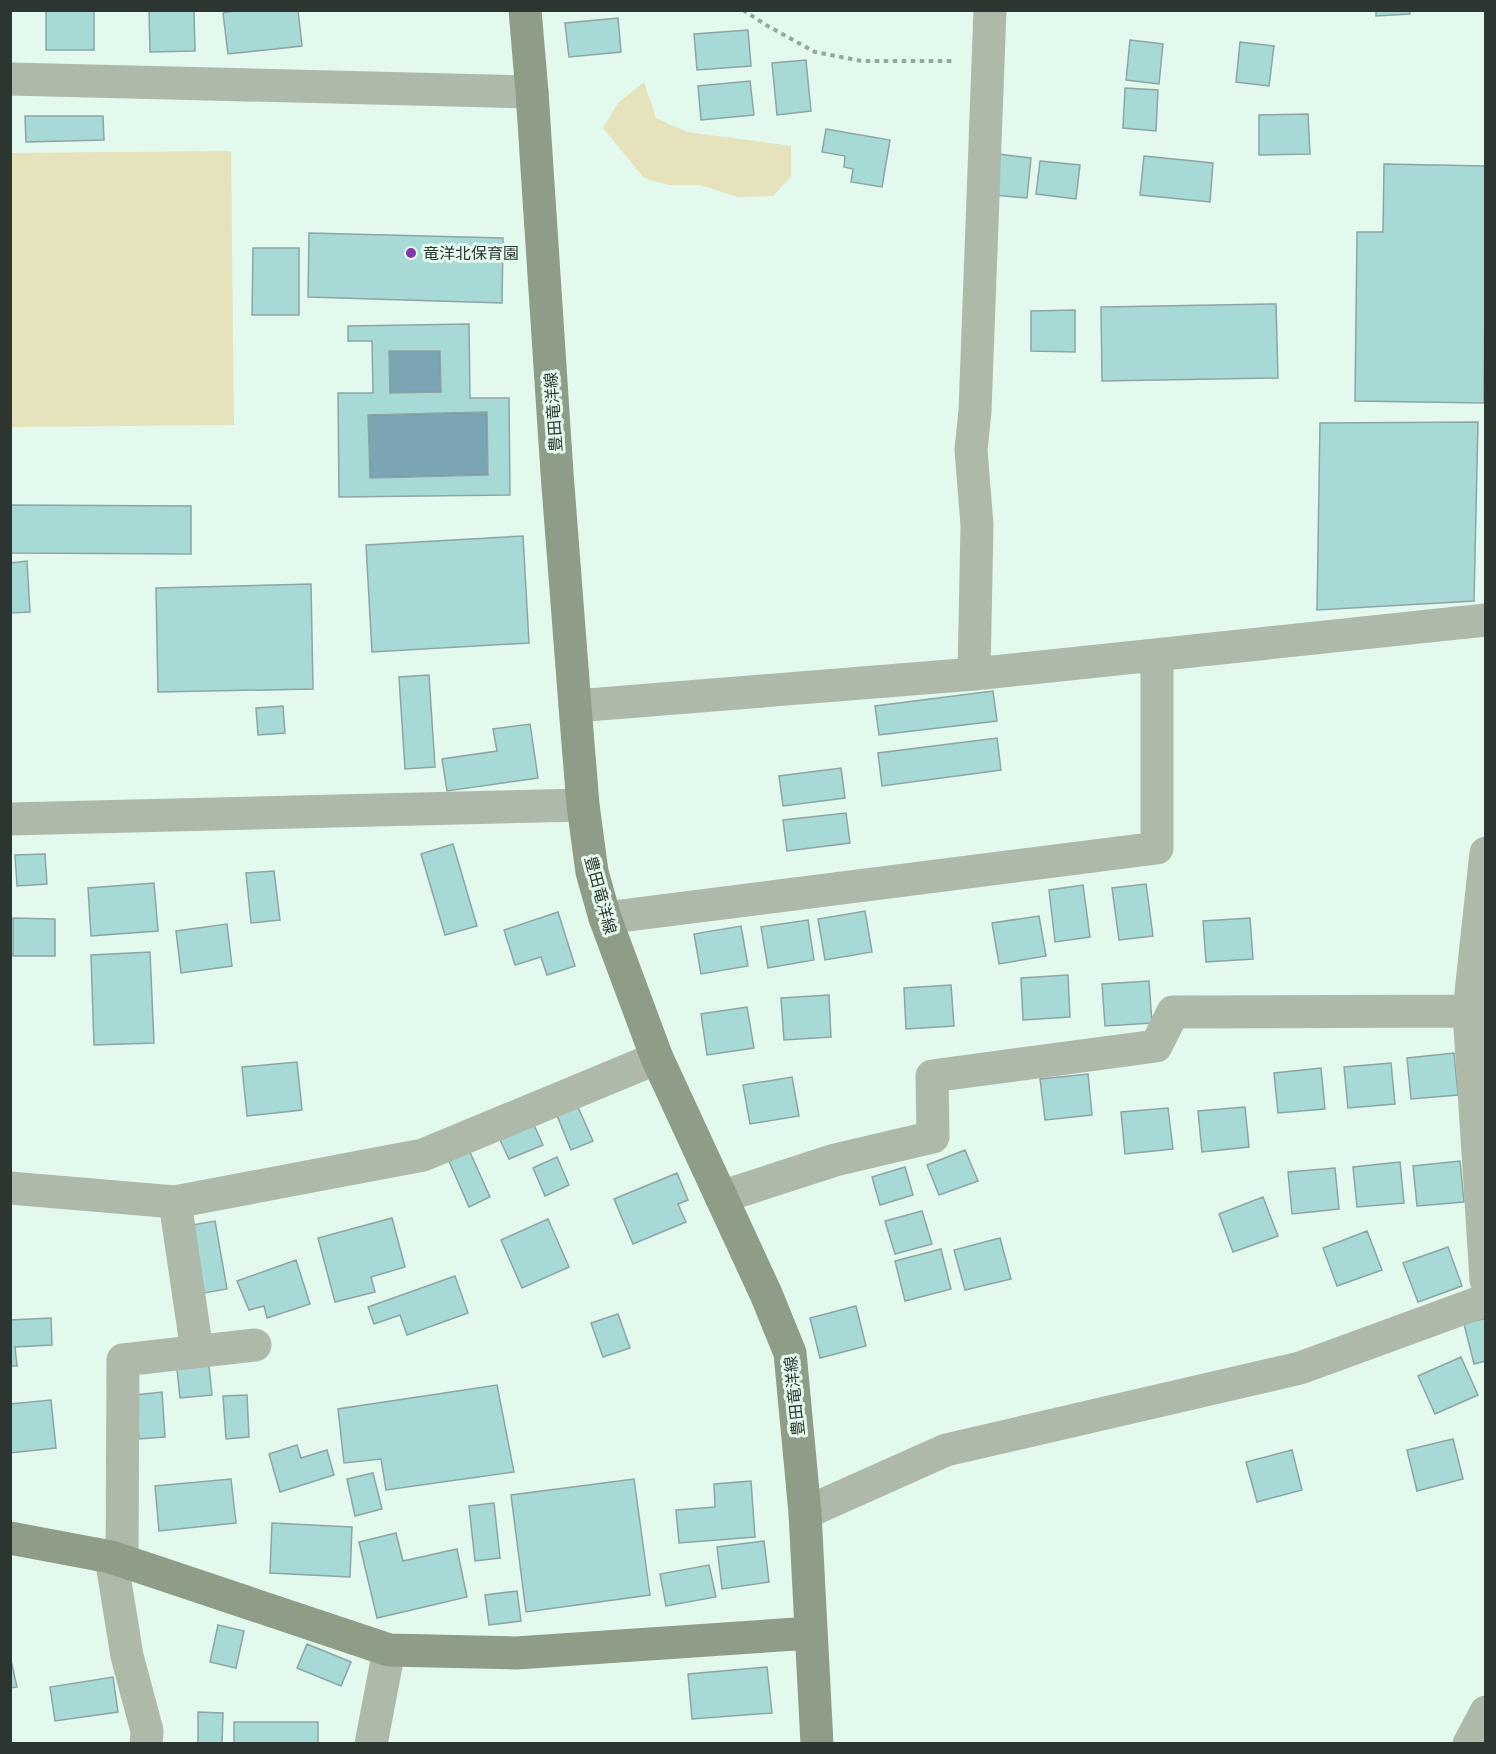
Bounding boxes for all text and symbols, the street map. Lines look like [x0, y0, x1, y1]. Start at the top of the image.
place label: 竜洋北保育園 [423, 244, 519, 264]
marker: 竜洋北保育園 [404, 246, 418, 260]
street label: 豊田竜洋線 [541, 371, 567, 453]
street label: 豊田竜洋線 [580, 854, 620, 936]
street label: 豊田竜洋線 [781, 1355, 809, 1437]

